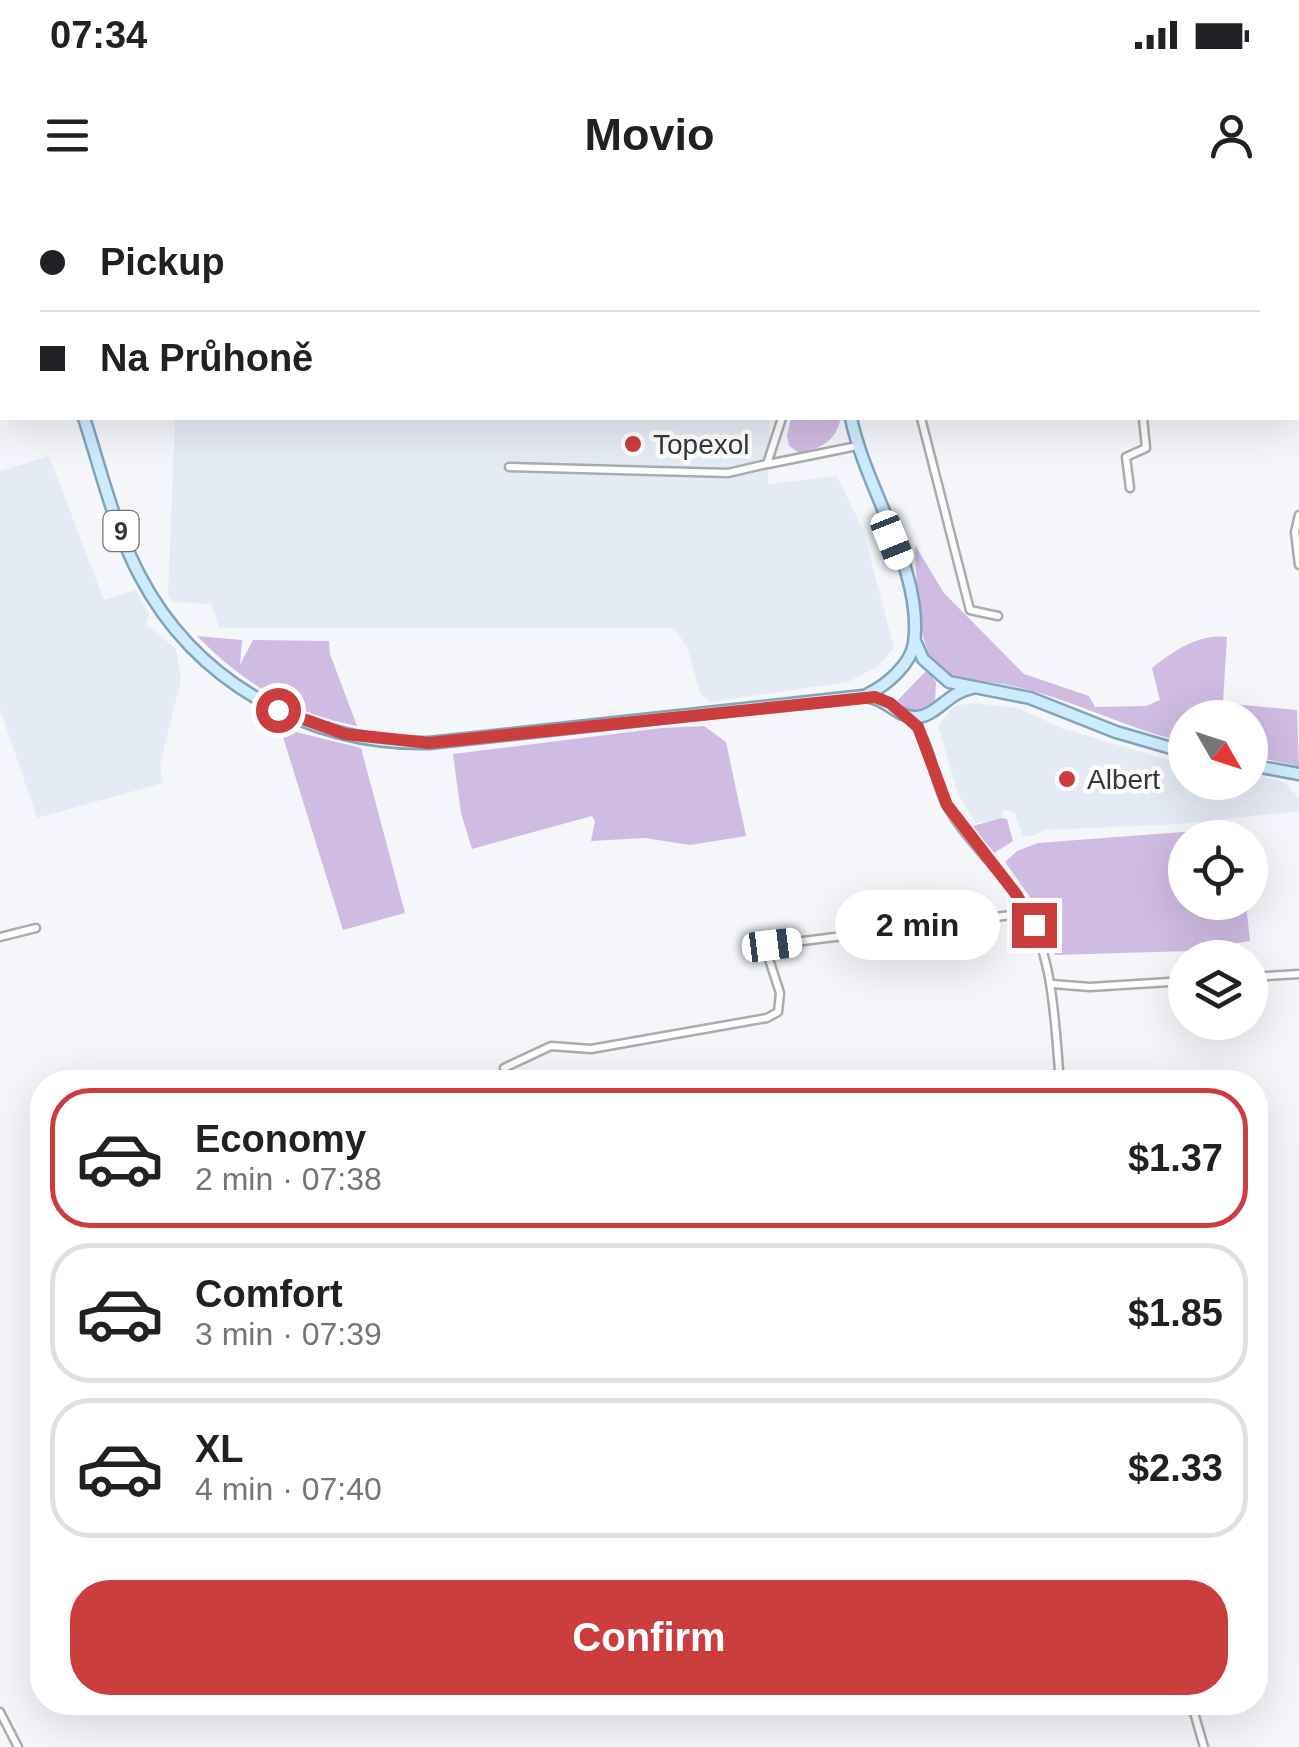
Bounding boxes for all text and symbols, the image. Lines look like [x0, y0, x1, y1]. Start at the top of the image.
text: 07:34 [50, 14, 147, 56]
icon: menu [40, 108, 95, 163]
icon: person [1204, 108, 1259, 163]
text: Movio [585, 109, 715, 160]
text: Pickup [100, 241, 225, 283]
text: Na Průhoně [100, 337, 313, 379]
place label: Topexol [653, 429, 750, 460]
marker: Topexol [622, 433, 644, 455]
car [867, 507, 917, 573]
road number: 9 [104, 511, 138, 551]
route start [256, 688, 301, 733]
north arrow [1168, 700, 1268, 800]
map controls [1168, 700, 1268, 1040]
place label: Albert [1087, 764, 1160, 795]
marker: Albert [1056, 768, 1078, 790]
button: locate [1168, 820, 1268, 920]
callout: 2 min [834, 890, 999, 960]
route end [1012, 903, 1057, 948]
text: 2 min [876, 907, 959, 943]
car [740, 926, 804, 964]
button: layers [1168, 940, 1268, 1040]
icon: car [75, 1113, 165, 1203]
text: Economy [195, 1118, 366, 1160]
text: $1.37 [1128, 1137, 1223, 1179]
text: 2 min · 07:38 [195, 1161, 382, 1197]
icon: car [75, 1268, 165, 1358]
text: Comfort [195, 1273, 343, 1315]
text: $1.85 [1128, 1292, 1223, 1334]
text: 3 min · 07:39 [195, 1316, 382, 1352]
icon: car [75, 1423, 165, 1513]
text: XL [195, 1428, 244, 1470]
text: $2.33 [1128, 1447, 1223, 1489]
text: 4 min · 07:40 [195, 1471, 382, 1507]
button: Confirm [70, 1580, 1228, 1695]

